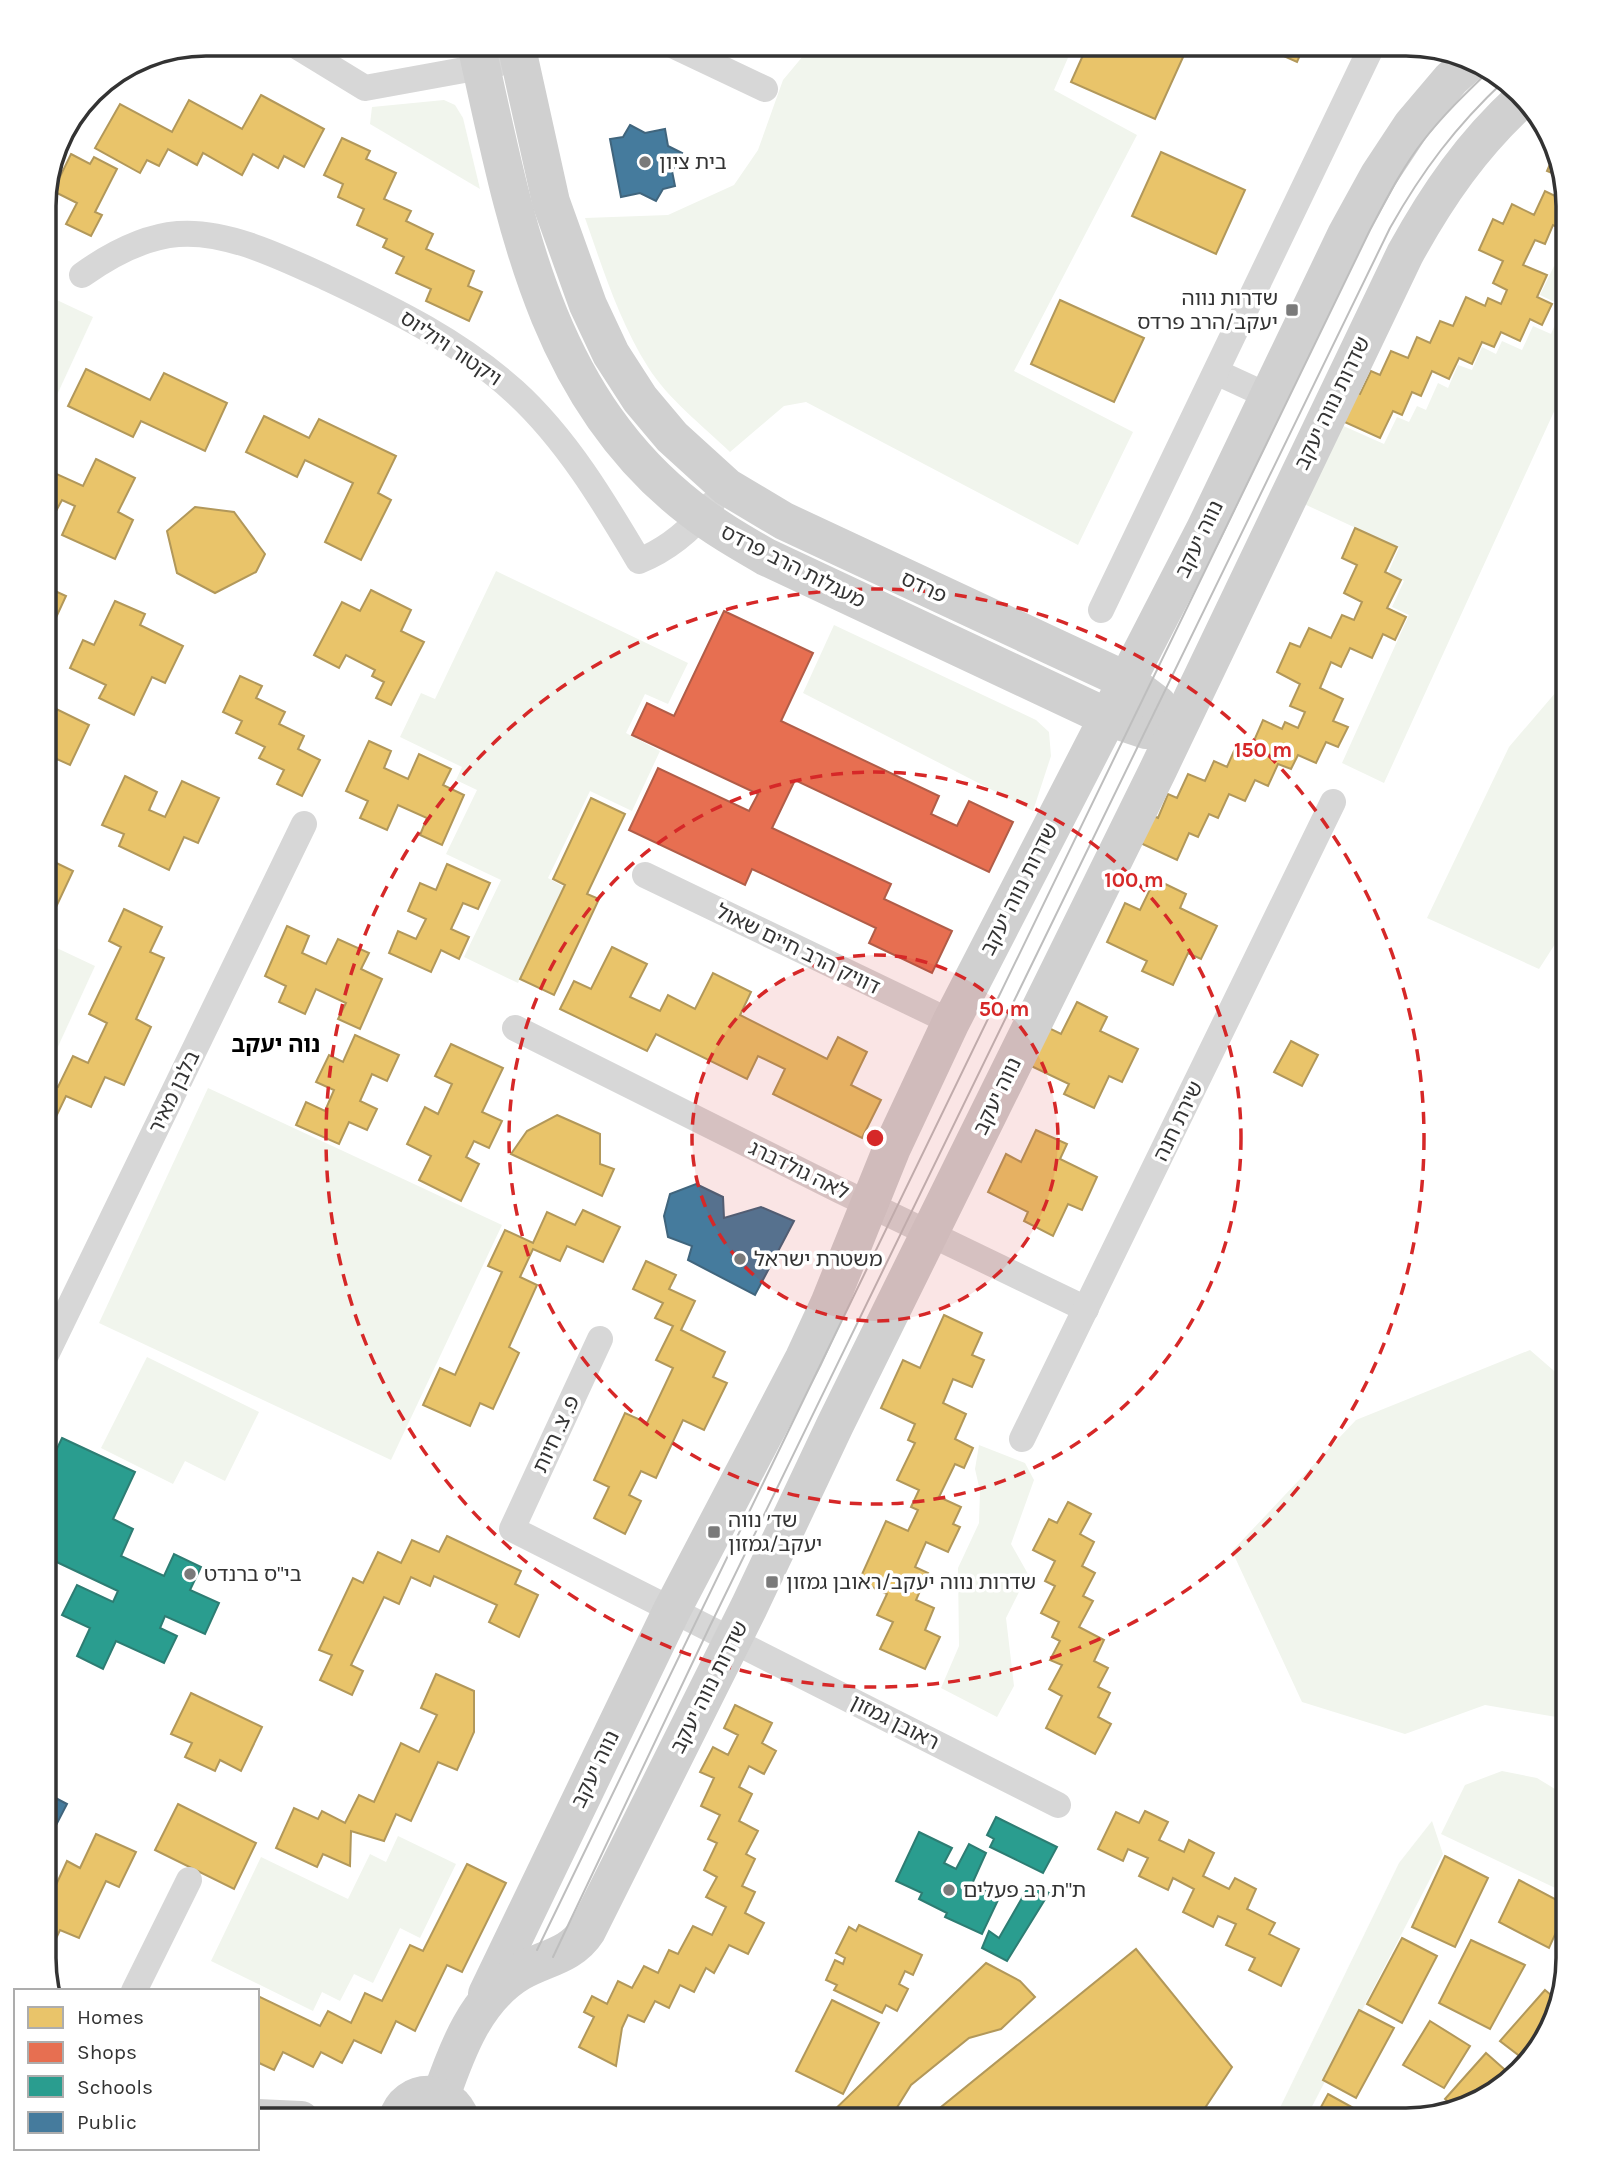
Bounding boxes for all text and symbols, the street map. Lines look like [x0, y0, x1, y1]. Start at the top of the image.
place label: בית ציון [659, 150, 727, 174]
marker: בית ציון [637, 154, 653, 170]
place label: שדרות נווה יעקב/הרב פרדס [1137, 286, 1278, 334]
marker: שדרות נווה יעקב/הרב פרדס [1284, 302, 1300, 318]
street label: ויקטור ויוליוס [396, 305, 506, 391]
street label: שדרות נווה יעקב [1289, 332, 1375, 474]
street label: נווה יעקב [1170, 497, 1228, 581]
street label: מעגלות הרב פרדס [717, 519, 869, 613]
street label: פרדס [897, 566, 951, 608]
text: 150 m [1234, 738, 1292, 762]
street label: שדרות נווה יעקב [975, 819, 1063, 959]
text: 100 m [1104, 868, 1164, 892]
street label: דוויק הרב חיים שאול [712, 899, 884, 999]
text: 50 m [979, 997, 1029, 1021]
district label: נוה יעקב [232, 1031, 320, 1058]
street label: בלבן מאיר [144, 1047, 204, 1137]
street label: נווה יעקב [968, 1054, 1026, 1138]
street label: שירת חנה [1148, 1077, 1208, 1165]
centre of rings [863, 1126, 887, 1150]
street label: לאה גולדברג [745, 1135, 853, 1205]
place label: משטרת ישראל [754, 1247, 883, 1271]
marker: משטרת ישראל [732, 1251, 748, 1267]
street label: פ. צ. חיות [528, 1392, 584, 1476]
place label: שד׳ נווה יעקב/גמזון [728, 1508, 822, 1556]
marker: שד׳ נווה יעקב/גמזון [706, 1524, 722, 1540]
place label: בי"ס ברנדט [204, 1562, 302, 1586]
marker: בי"ס ברנדט [182, 1566, 198, 1582]
place label: שדרות נווה יעקב/ראובן גמזון [786, 1570, 1036, 1594]
marker: שדרות נווה יעקב/ראובן גמזון [764, 1574, 780, 1590]
street label: שדרות נווה יעקב [665, 1617, 753, 1757]
street label: ראובן גמזון [847, 1690, 943, 1754]
street label: נווה יעקב [566, 1727, 624, 1811]
place label: ת"ת רב פעלים [963, 1878, 1086, 1902]
marker: ת"ת רב פעלים [941, 1882, 957, 1898]
legend [14, 1989, 259, 2150]
text: Homes [77, 2005, 144, 2029]
text: Shops [77, 2040, 137, 2064]
text: Schools [77, 2075, 153, 2099]
text: Public [77, 2110, 137, 2134]

